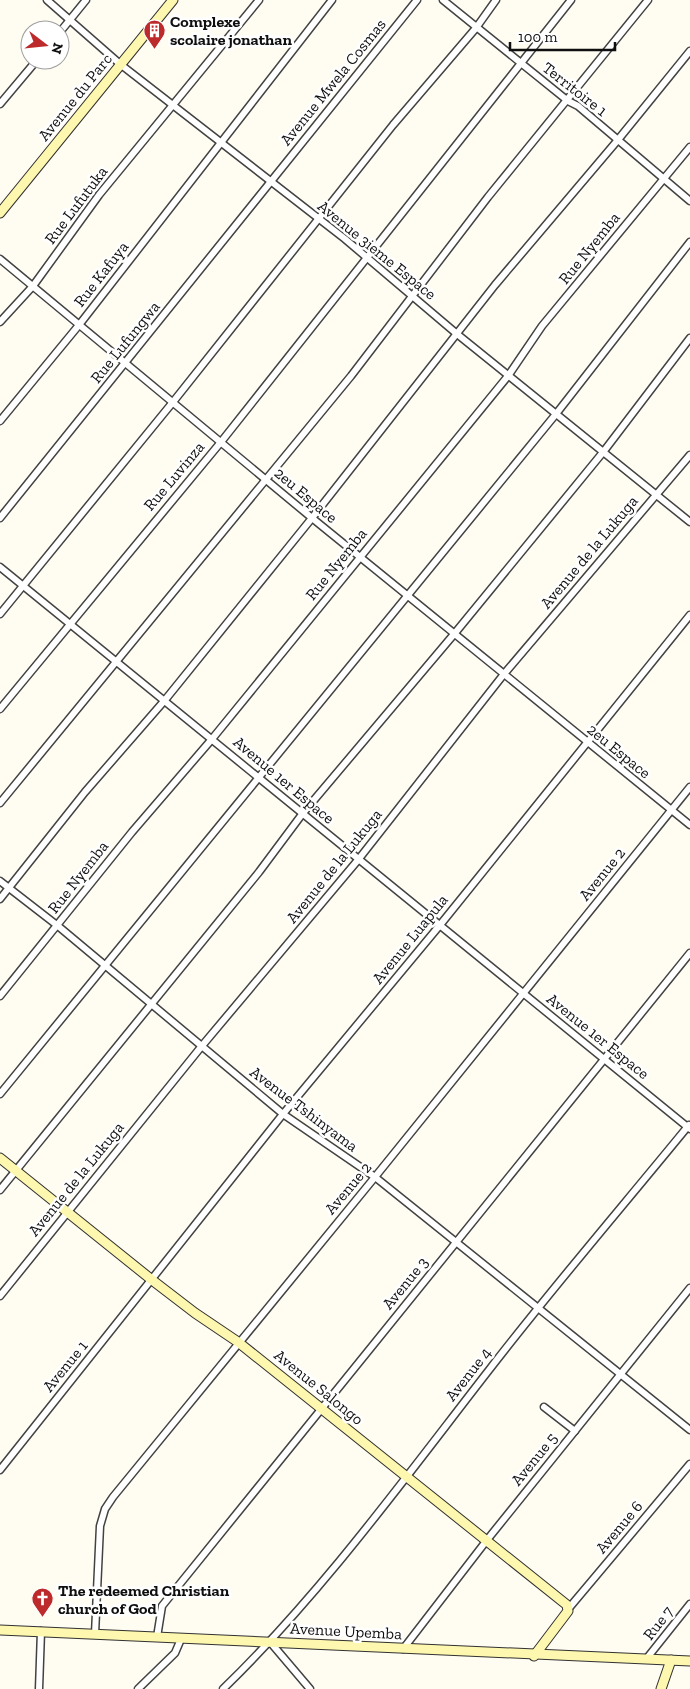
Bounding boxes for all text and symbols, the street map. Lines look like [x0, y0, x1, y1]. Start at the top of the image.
place label: Complexe scolaire jonathan [170, 12, 292, 49]
street label: Avenue Mwela Cosmas [276, 15, 390, 149]
building icon: Complexe scolaire jonathan [142, 18, 166, 49]
north arrow [20, 20, 70, 70]
scale bar [510, 20, 615, 52]
text: 100 m [518, 28, 557, 46]
text: N [47, 41, 67, 56]
street label: Avenue du Parc [34, 50, 116, 144]
street label: Territoire 1 [539, 58, 611, 120]
street label: Rue Lufutuka [41, 162, 112, 248]
street label: Avenue 3ieme Espace [314, 196, 440, 304]
street label: Rue Nyemba [554, 208, 624, 288]
street label: Rue Kafuya [70, 237, 133, 310]
street label: Rue Lufungwa [86, 297, 164, 387]
street label: Rue Luvinza [140, 437, 209, 514]
street label: 2eu Espace [271, 463, 341, 527]
street label: Avenue de la Lukuga [536, 492, 642, 612]
street label: Rue Nyemba [301, 524, 371, 604]
street label: 2eu Espace [583, 720, 655, 782]
street label: Avenue 1er Espace [230, 732, 338, 828]
street label: Avenue de la Lukuga [282, 805, 386, 927]
street label: Rue Nyemba [44, 837, 112, 917]
street label: Avenue 2 [575, 844, 629, 904]
street label: Avenue Luapula [368, 890, 452, 987]
street label: Avenue 1er Espace [543, 989, 653, 1083]
street label: Avenue Tshinyama [246, 1062, 362, 1156]
street label: Avenue de la Lukuga [24, 1118, 128, 1240]
street label: Avenue 2 [321, 1158, 375, 1218]
street label: Avenue 3 [378, 1253, 432, 1313]
street label: Avenue 1 [39, 1337, 91, 1395]
street label: Avenue 4 [441, 1343, 495, 1405]
street label: Avenue Salongo [271, 1345, 367, 1429]
street label: Avenue 5 [507, 1429, 561, 1489]
street label: Avenue 6 [592, 1497, 646, 1557]
place label: The redeemed Christian church of God [58, 1581, 230, 1618]
church icon: The redeemed Christian church of God [30, 1587, 54, 1618]
street label: Rue 7 [639, 1602, 677, 1644]
street label: Avenue Upemba [290, 1619, 403, 1643]

